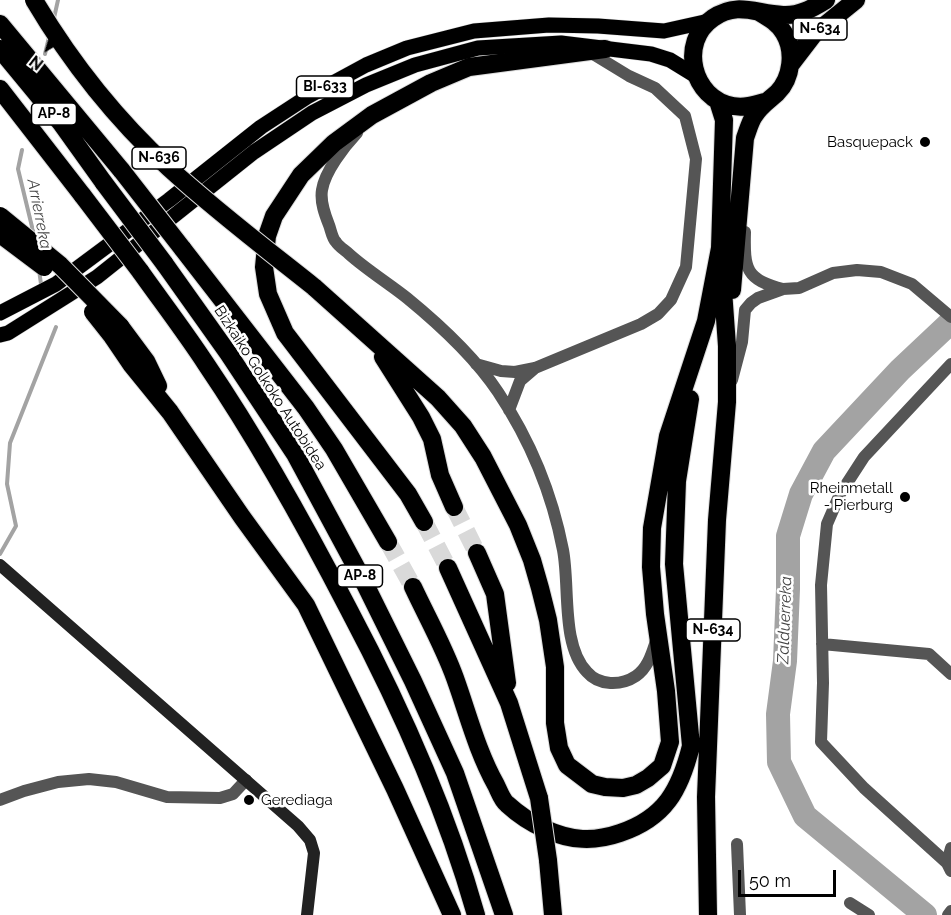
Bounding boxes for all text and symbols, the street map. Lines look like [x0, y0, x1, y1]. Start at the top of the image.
north arrow [18, 18, 78, 78]
road number: N-634 [793, 18, 847, 40]
text: N [26, 51, 47, 74]
road number: BI-633 [296, 76, 354, 98]
road number: AP-8 [32, 103, 76, 125]
place label: Basquepack [827, 133, 913, 151]
marker: Basquepack [918, 135, 932, 149]
road number: N-636 [132, 147, 186, 169]
water label: Arrierreka [23, 177, 55, 251]
street label: Bizkaiko Golkoko Autobidea [210, 302, 330, 474]
place label: Rheinmetall - Pierburg [810, 479, 893, 514]
marker: Rheinmetall - Pierburg [898, 490, 912, 504]
road number: AP-8 [338, 565, 382, 587]
water label: Zalduerreka [774, 576, 796, 664]
road number: N-634 [686, 619, 740, 641]
place label: Gerediaga [261, 791, 333, 809]
marker: Gerediaga [242, 793, 256, 807]
scale bar [741, 858, 838, 896]
text: 50 m [749, 870, 791, 891]

